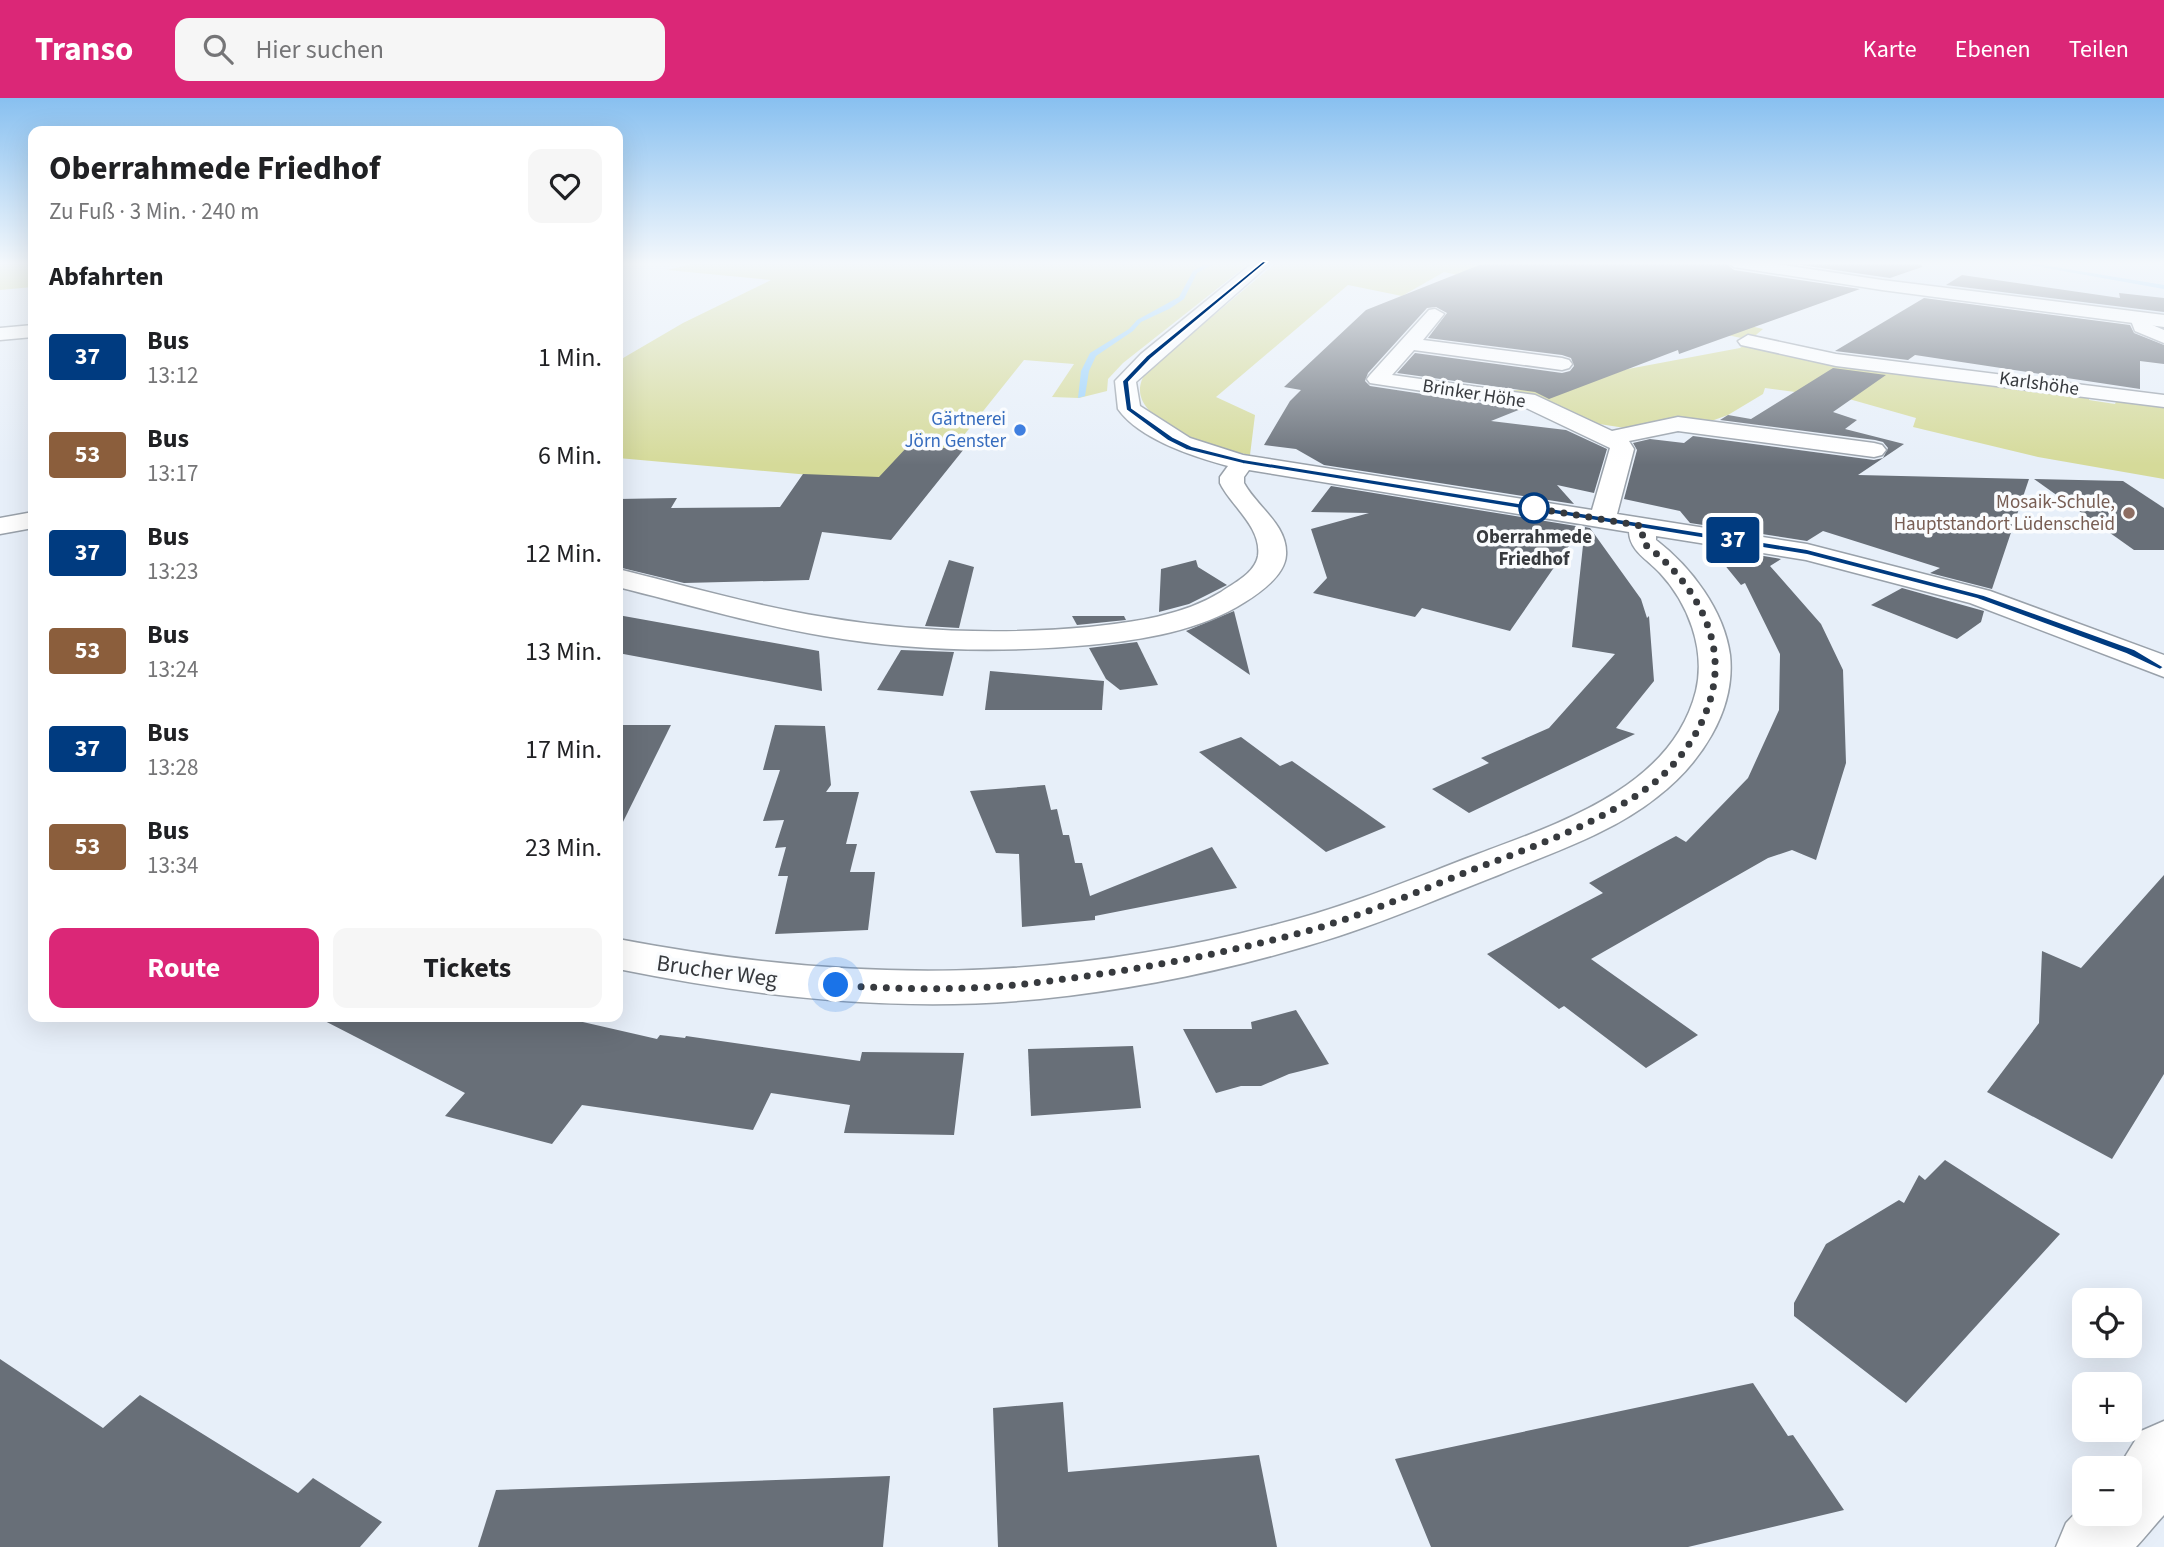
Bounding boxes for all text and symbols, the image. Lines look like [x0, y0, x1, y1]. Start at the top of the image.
search box [175, 18, 665, 81]
text: Transo [35, 26, 133, 73]
icon: search [199, 30, 237, 68]
text: Hier suchen [255, 31, 384, 68]
text: Karte [1863, 32, 1917, 67]
text: Ebenen [1955, 32, 2031, 67]
text: Teilen [2069, 32, 2129, 67]
text: Oberrahmede Friedhof [49, 145, 380, 192]
button: heart [528, 149, 602, 223]
text: Zu Fuß · 3 Min. · 240 m [49, 195, 259, 228]
text: Abfahrten [49, 258, 164, 295]
text: Bus [147, 322, 189, 359]
text: 37 [75, 339, 100, 374]
text: 1 Min. [538, 339, 602, 376]
text: 13:12 [147, 359, 198, 392]
street label: Karlshöhe [1997, 365, 2081, 403]
street label: Brinker Höhe [1420, 373, 1528, 415]
place label: Gärtnerei Jörn Genster [905, 406, 1006, 455]
text: Bus [147, 420, 189, 457]
marker: Gärtnerei Jörn Genster [1012, 422, 1028, 438]
text: 53 [75, 437, 100, 472]
text: 6 Min. [538, 437, 602, 474]
text: 13:17 [147, 457, 198, 490]
place label: Mosaik-Schule, Hauptstandort Lüdenscheid [1894, 489, 2115, 538]
marker: Oberrahmede Friedhof [1519, 493, 1549, 523]
marker: Mosaik-Schule, Hauptstandort Lüdenscheid [2121, 505, 2137, 521]
line badge: 37 [1702, 517, 1764, 563]
text: Bus [147, 518, 189, 555]
text: 37 [1720, 522, 1746, 557]
place label: Oberrahmede Friedhof [1476, 524, 1592, 573]
text: 37 [75, 535, 100, 570]
text: 12 Min. [525, 535, 602, 572]
text: 13:23 [147, 555, 198, 588]
text: Bus [147, 616, 189, 653]
text: 53 [75, 633, 100, 668]
text: 13 Min. [525, 633, 602, 670]
text: 13:24 [147, 653, 198, 686]
text: Bus [147, 714, 189, 751]
text: 37 [75, 731, 100, 766]
text: 17 Min. [525, 731, 602, 768]
text: 13:28 [147, 751, 198, 784]
text: Bus [147, 812, 189, 849]
text: 53 [75, 829, 100, 864]
text: 23 Min. [525, 829, 602, 866]
text: 13:34 [147, 849, 198, 882]
button: Route [49, 928, 319, 1008]
button: Tickets [333, 928, 602, 1008]
street label: Brucher Weg [654, 946, 780, 996]
your location [818, 967, 853, 1002]
map controls [2072, 1288, 2142, 1526]
button: locate [2072, 1288, 2142, 1358]
button: + [2072, 1372, 2142, 1442]
button: − [2072, 1456, 2142, 1526]

